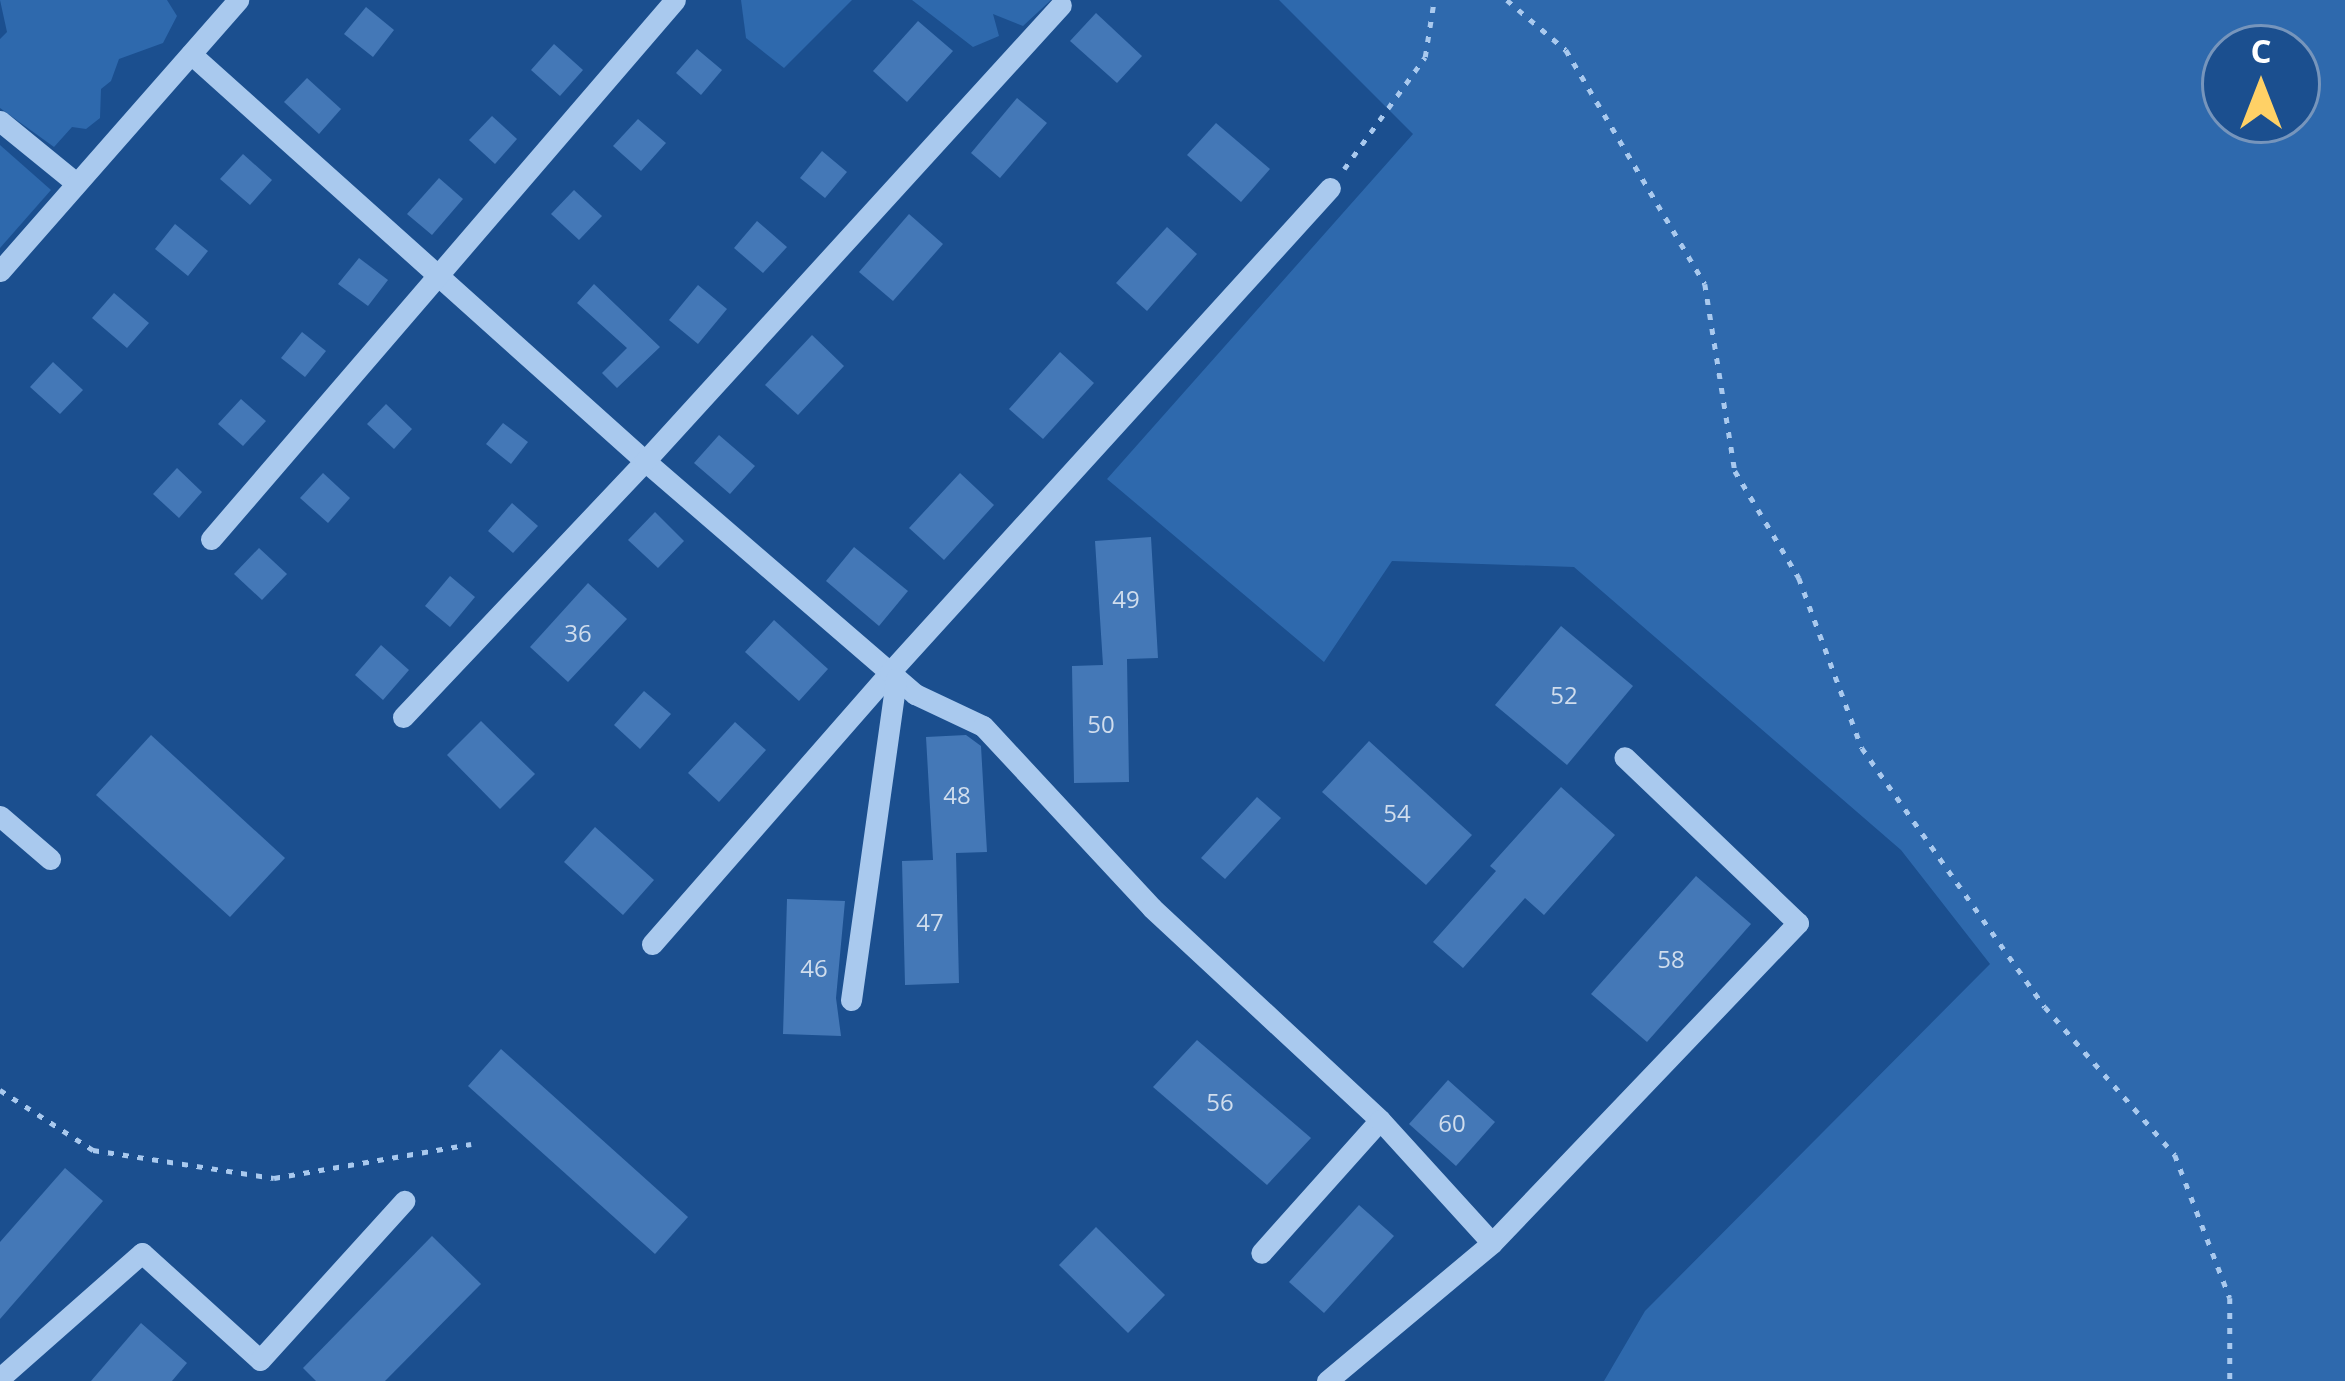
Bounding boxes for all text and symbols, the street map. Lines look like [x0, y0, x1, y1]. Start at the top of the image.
north arrow [2201, 24, 2321, 144]
text: С [2250, 28, 2272, 73]
house number: 49 [1112, 585, 1140, 613]
house number: 36 [564, 619, 592, 647]
house number: 52 [1550, 681, 1578, 709]
house number: 50 [1087, 710, 1115, 738]
house number: 48 [943, 781, 971, 809]
house number: 54 [1383, 799, 1411, 827]
house number: 47 [916, 908, 944, 936]
house number: 58 [1657, 945, 1685, 973]
house number: 46 [800, 954, 828, 982]
house number: 56 [1206, 1088, 1234, 1116]
house number: 60 [1438, 1109, 1466, 1137]

